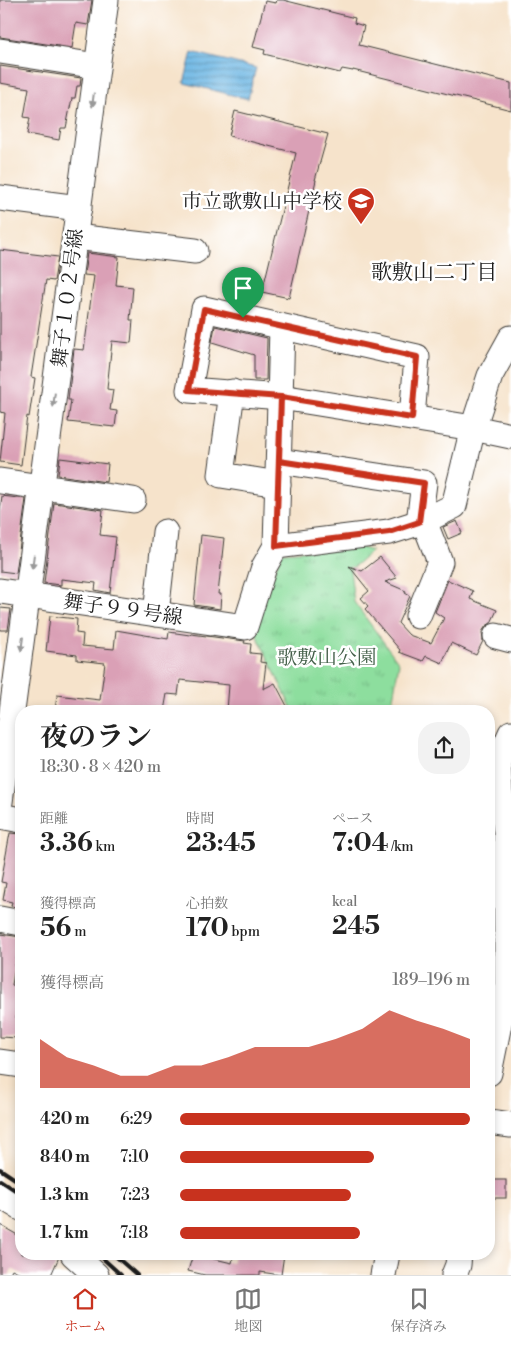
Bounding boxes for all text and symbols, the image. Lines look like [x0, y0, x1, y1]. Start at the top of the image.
one-way arrow [89, 93, 97, 109]
school or university icon: 市立歌敷山中学校 [346, 186, 376, 225]
place label: 市立歌敷山中学校 [182, 190, 342, 215]
street label: 舞子１０２号線 [48, 227, 89, 369]
district label: 歌敷山二丁目 [371, 260, 497, 286]
pin [222, 267, 264, 318]
icon: arrive [229, 274, 257, 302]
one-way arrow [49, 393, 57, 409]
one-way arrow [28, 554, 36, 570]
street label: 舞子９９号線 [62, 590, 184, 631]
one-way arrow [17, 636, 25, 652]
park label: 歌敷山公園 [277, 646, 377, 671]
text: 夜のラン [40, 720, 152, 755]
button: share [418, 722, 470, 774]
text: 18:30 · 8 × 420 m [40, 757, 161, 777]
text: 距離 [40, 810, 68, 828]
text: 時間 [186, 810, 214, 828]
text: ペース [332, 810, 373, 828]
text: 3.36 [40, 828, 93, 859]
text: 23:45 [186, 828, 256, 859]
text: 7:04 [332, 828, 388, 859]
text: km [93, 838, 115, 856]
text: /km [388, 838, 414, 856]
text: kcal [332, 893, 357, 911]
text: 獲得標高 [40, 895, 96, 913]
text: 心拍数 [186, 895, 228, 913]
text: 245 [332, 911, 380, 942]
text: 56 [40, 913, 71, 944]
text: 170 [186, 913, 229, 944]
text: m [71, 923, 86, 941]
text: bpm [229, 923, 260, 941]
text: 189–196 m [392, 970, 470, 990]
text: 獲得標高 [40, 973, 104, 993]
text: 420 m [40, 1109, 89, 1129]
text: 6:29 [120, 1109, 152, 1129]
text: 840 m [40, 1147, 90, 1167]
text: 7:10 [120, 1147, 149, 1167]
text: 1.3 km [40, 1185, 89, 1205]
text: 7:23 [120, 1185, 150, 1205]
text: 1.7 km [40, 1223, 89, 1243]
text: 7:18 [120, 1223, 148, 1243]
tab: ホーム [64, 1285, 106, 1336]
tab: 地図 [234, 1285, 262, 1336]
tab: 保存済み [391, 1285, 447, 1336]

